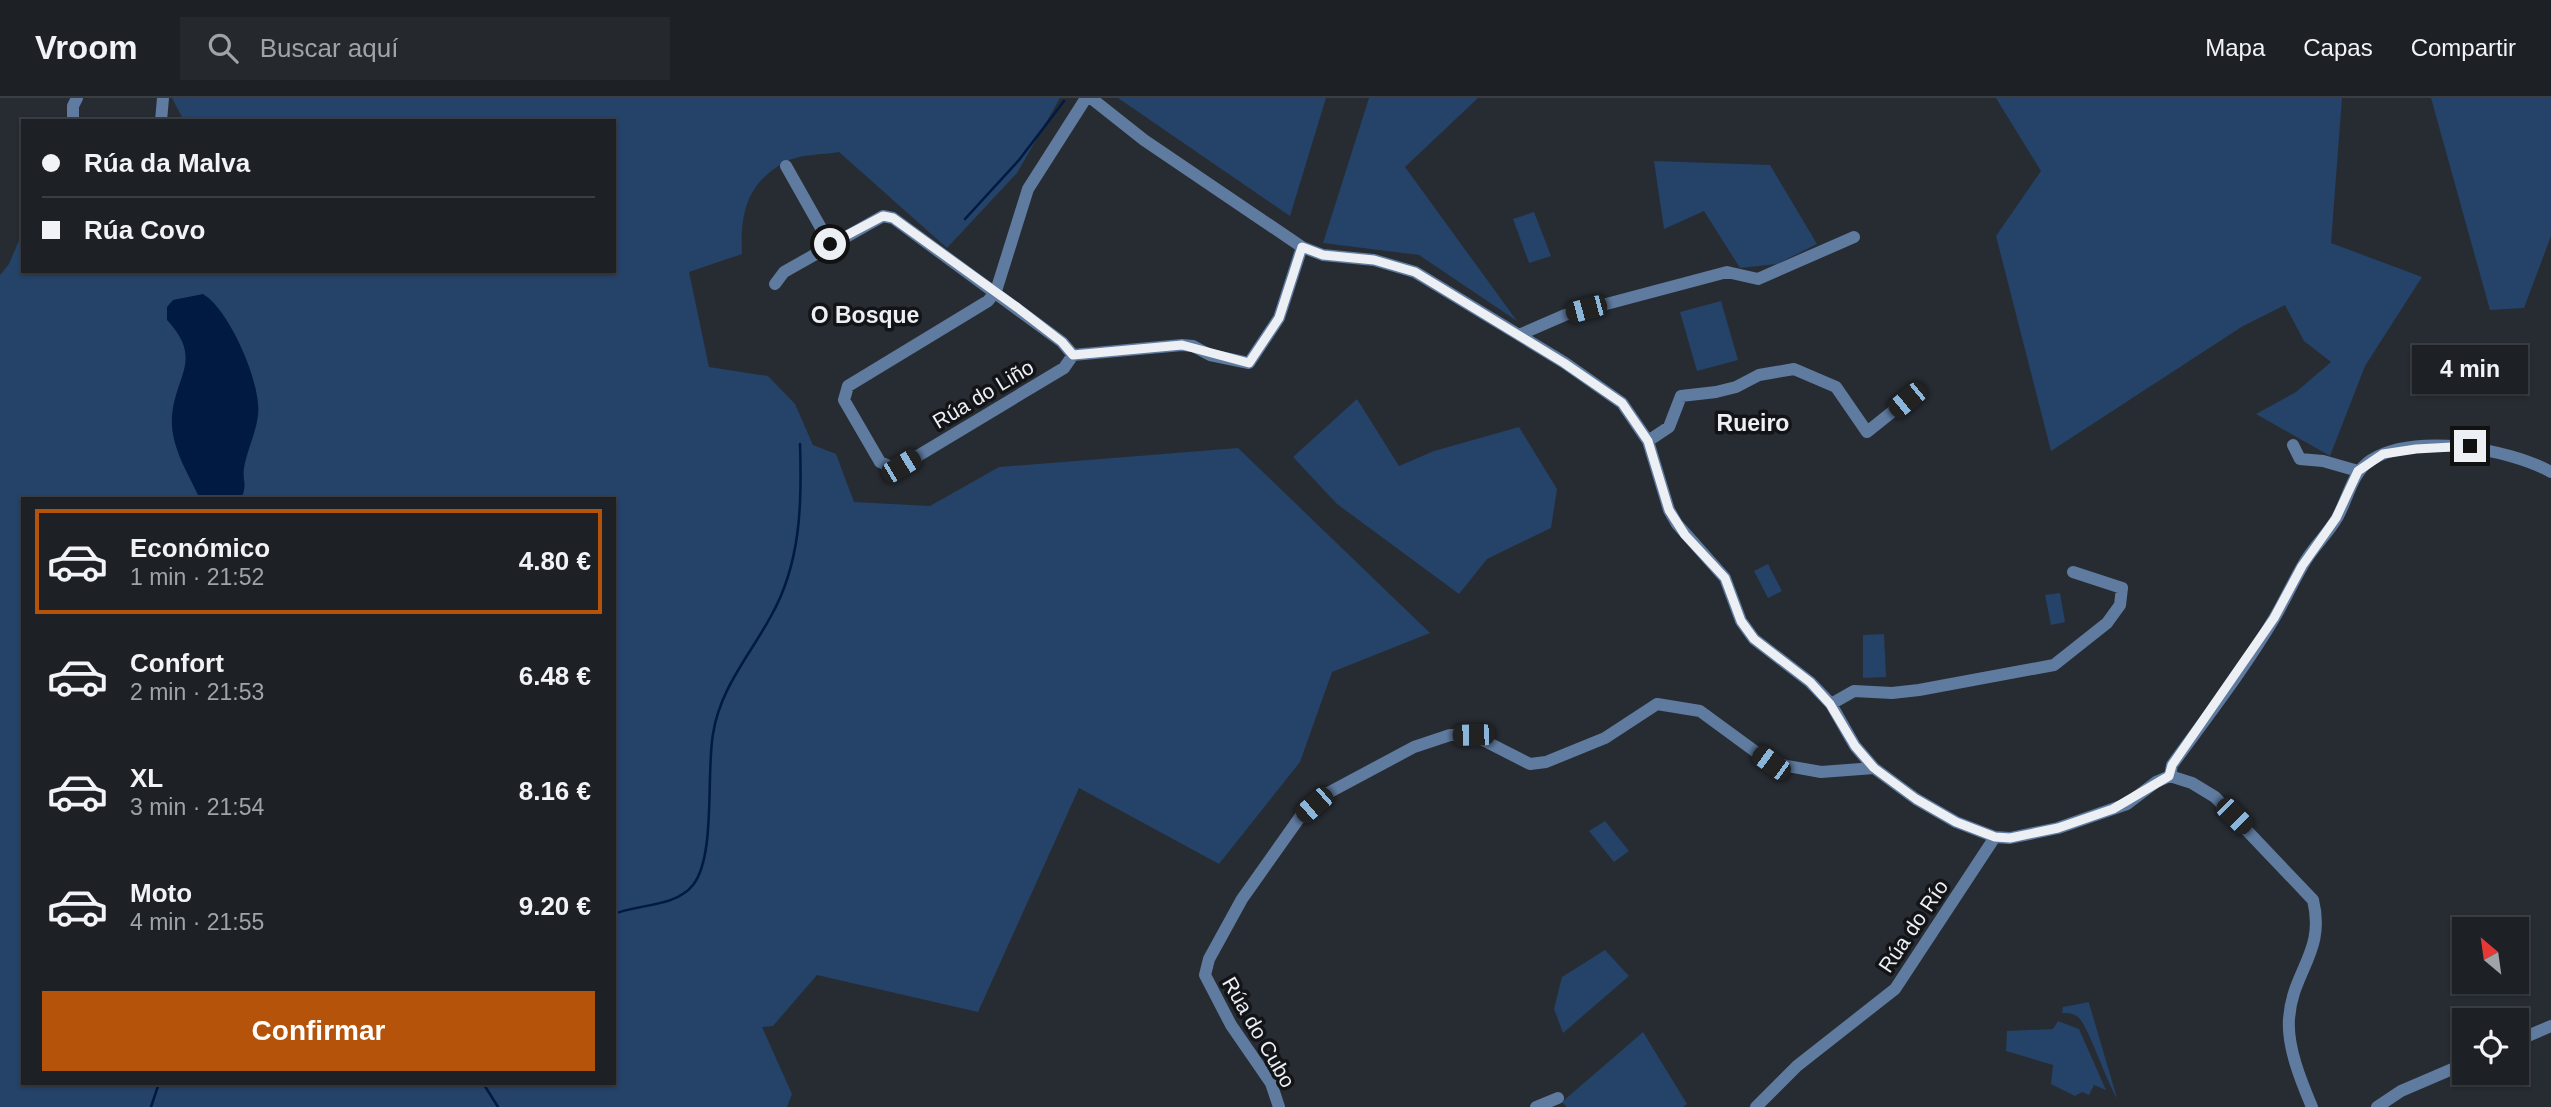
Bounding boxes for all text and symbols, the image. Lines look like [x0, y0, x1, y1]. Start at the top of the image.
search box [180, 17, 670, 80]
text: Vroom [35, 29, 138, 66]
icon: search [204, 29, 242, 67]
text: Buscar aquí [260, 33, 398, 63]
text: Mapa [2205, 34, 2265, 61]
text: Capas [2303, 34, 2373, 61]
text: Compartir [2411, 34, 2516, 61]
text: Rúa da Malva [84, 148, 250, 178]
text: Rúa Covo [84, 215, 205, 245]
route start [814, 228, 846, 260]
car [1563, 293, 1610, 325]
district label: O Bosque [811, 302, 919, 328]
callout: 4 min [2412, 344, 2528, 394]
street label: Rúa do Liño [929, 355, 1037, 433]
text: 4 min [2440, 356, 2500, 382]
car [1885, 379, 1930, 421]
district label: Rueiro [1717, 410, 1789, 436]
route end [2454, 430, 2486, 462]
car [878, 446, 925, 486]
icon: car [46, 530, 109, 593]
text: Económico [130, 533, 270, 563]
text: 4.80 € [519, 546, 591, 576]
text: 1 min · 21:52 [130, 564, 264, 590]
icon: car [46, 645, 109, 708]
text: Confort [130, 648, 224, 678]
text: 6.48 € [519, 661, 591, 691]
text: 2 min · 21:53 [130, 679, 264, 705]
car [1452, 724, 1495, 746]
car [1748, 742, 1795, 784]
icon: car [46, 760, 109, 823]
text: XL [130, 763, 163, 793]
text: 8.16 € [519, 776, 591, 806]
car [1292, 783, 1337, 827]
text: 3 min · 21:54 [130, 794, 264, 820]
car [2212, 794, 2257, 838]
icon: car [46, 875, 109, 938]
street label: Rúa do Río [1874, 876, 1952, 976]
text: Moto [130, 878, 192, 908]
text: 9.20 € [519, 891, 591, 921]
text: 4 min · 21:55 [130, 909, 264, 935]
north arrow [2452, 917, 2529, 994]
map controls [2452, 917, 2529, 1085]
street label: Rúa do Cubo [1218, 973, 1300, 1091]
button: Confirmar [42, 991, 595, 1071]
button: locate [2452, 1008, 2529, 1085]

